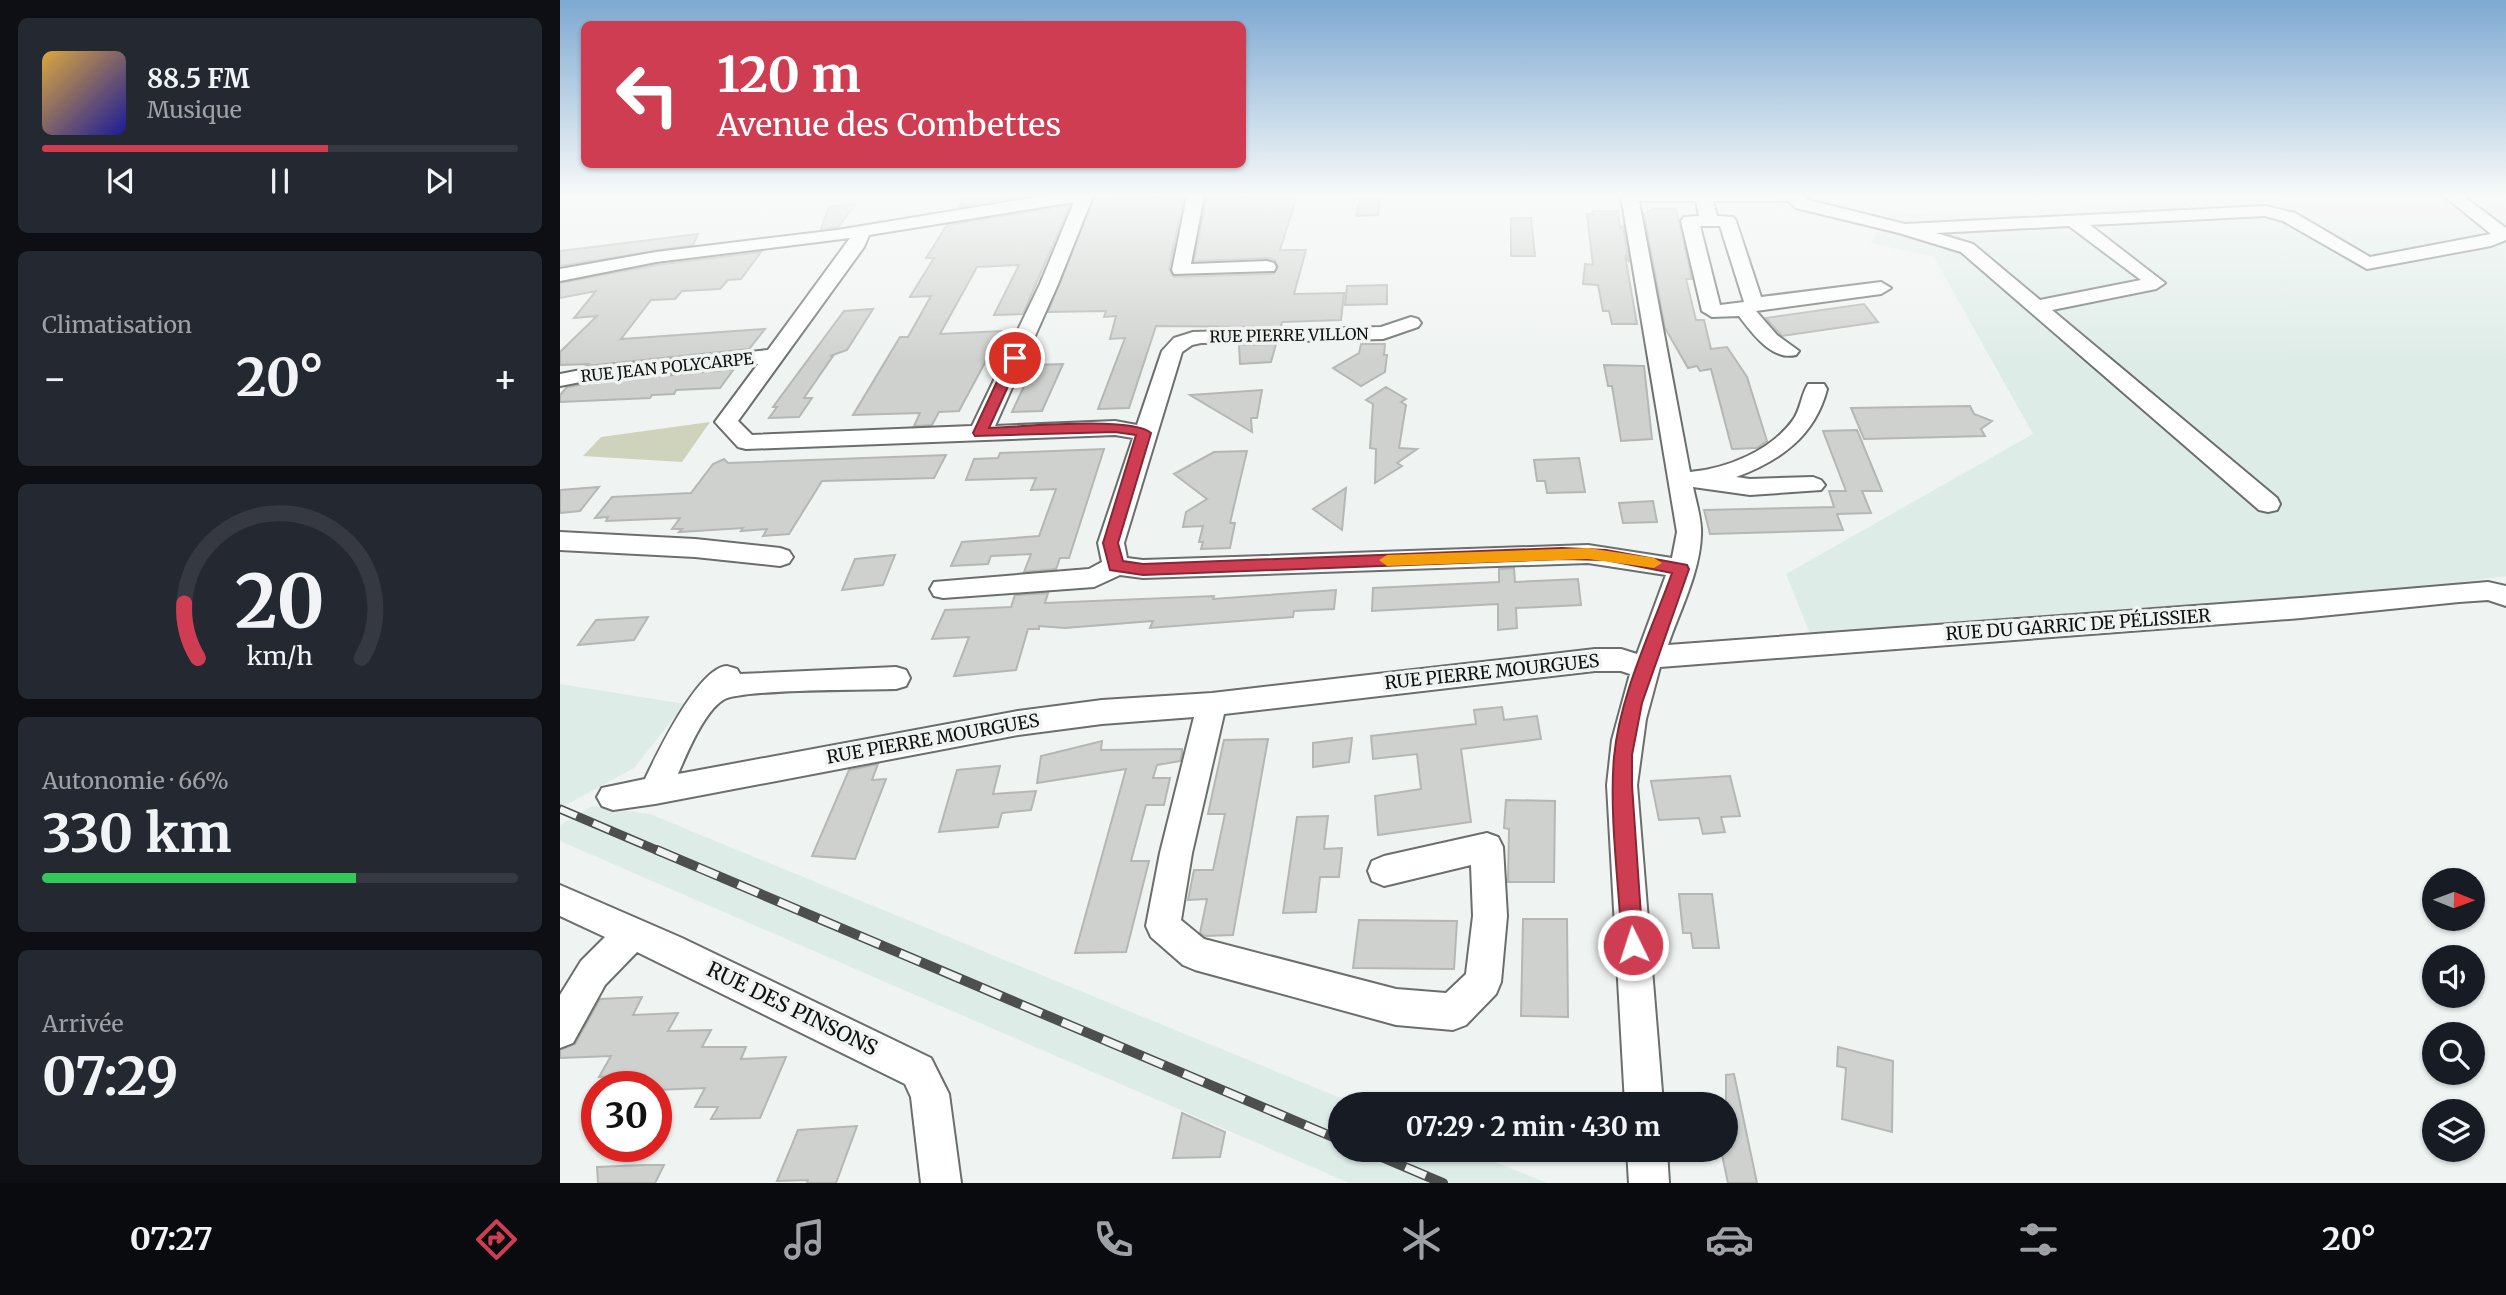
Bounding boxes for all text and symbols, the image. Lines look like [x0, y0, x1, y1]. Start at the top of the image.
text: 120 m [717, 44, 861, 105]
icon: left [602, 49, 693, 140]
text: 88.5 FM [147, 62, 250, 95]
text: Musique [147, 95, 242, 124]
text: Avenue des Combettes [717, 105, 1061, 145]
icon: previous [102, 162, 140, 200]
icon: pause [261, 162, 299, 200]
icon: next [420, 162, 458, 200]
text: Climatisation [42, 310, 192, 339]
street label: RUE PIERRE VILLON [1209, 324, 1369, 346]
pin [985, 328, 1045, 388]
icon: arrive [996, 339, 1034, 377]
text: 20° [236, 345, 324, 410]
street label: RUE JEAN POLYCARPE [580, 348, 755, 386]
text: − [42, 355, 67, 402]
text: + [493, 355, 518, 402]
text: 20 [235, 556, 325, 648]
street label: RUE DU GARRIC DE PÉLISSIER [1945, 604, 2212, 645]
text: km/h [247, 639, 313, 671]
street label: RUE PIERRE MOURGUES [1383, 649, 1601, 694]
street label: RUE PIERRE MOURGUES [825, 708, 1042, 769]
text: Autonomie · 66% [42, 766, 229, 795]
text: 330 km [42, 801, 232, 866]
north arrow [2422, 868, 2485, 931]
map controls [2422, 868, 2485, 1162]
position arrow [1596, 908, 1670, 982]
button: sound [2422, 945, 2485, 1008]
street label: RUE DES PINSONS [702, 955, 882, 1062]
text: Arrivée [42, 1009, 124, 1038]
button: search [2422, 1022, 2485, 1085]
text: 07:29 [42, 1044, 178, 1109]
speed limit sign: 30 [581, 1071, 672, 1162]
button: layers [2422, 1099, 2485, 1162]
text: 07:29 · 2 min · 430 m [1406, 1110, 1660, 1143]
icon: directions [472, 1215, 521, 1264]
icon: music [780, 1215, 829, 1264]
icon: phone [1089, 1215, 1138, 1264]
icon: climate [1397, 1215, 1446, 1264]
icon: car [1705, 1215, 1754, 1264]
icon: filters [2014, 1215, 2063, 1264]
text: 07:27 [130, 1219, 213, 1259]
text: 20° [2322, 1219, 2376, 1259]

